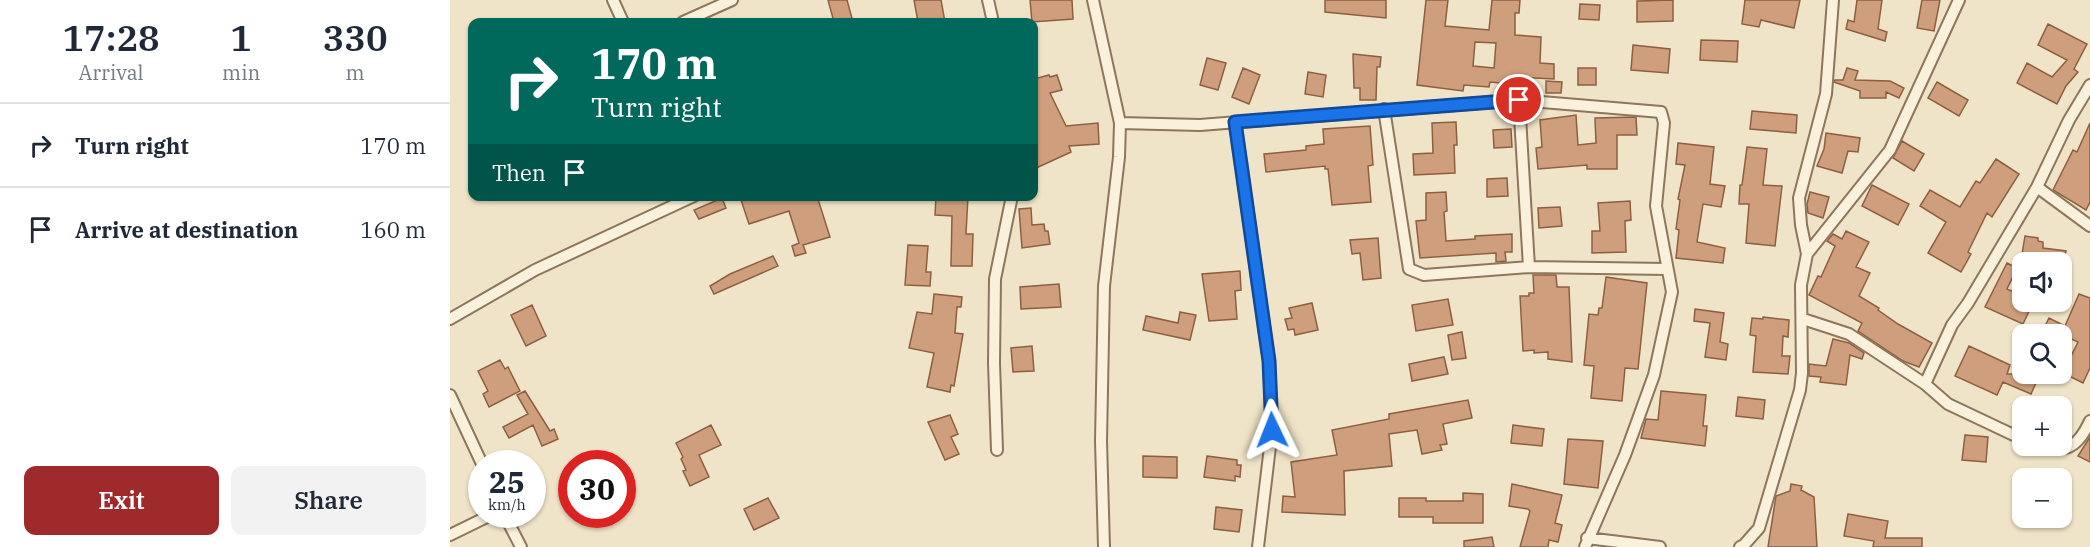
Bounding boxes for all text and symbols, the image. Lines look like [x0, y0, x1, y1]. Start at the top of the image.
text: 17:28 [62, 14, 160, 61]
text: 1 [230, 14, 252, 61]
text: 330 [323, 14, 388, 61]
text: 170 m [591, 36, 717, 91]
icon: right [492, 42, 570, 120]
text: Arrival [78, 59, 144, 86]
text: min [222, 59, 260, 86]
text: m [346, 59, 365, 86]
pin [1493, 74, 1544, 125]
icon: arrive [1502, 83, 1535, 116]
text: Turn right [591, 89, 722, 124]
icon: right [24, 129, 57, 162]
text: Turn right [75, 131, 189, 160]
text: 170 m [360, 131, 426, 160]
icon: arrive [558, 156, 591, 189]
text: Then [492, 158, 546, 187]
icon: arrive [24, 213, 57, 246]
text: Arrive at destination [75, 215, 298, 244]
text: 160 m [360, 215, 426, 244]
map controls [2012, 252, 2072, 528]
button: sound [2012, 252, 2072, 312]
button: search [2012, 324, 2072, 384]
button: + [2012, 396, 2072, 456]
position arrow [1240, 398, 1304, 462]
speed limit sign: 30 [558, 450, 636, 528]
text: 25 [489, 462, 525, 501]
button: Exit [24, 466, 219, 535]
button: Share [231, 466, 426, 535]
button: − [2012, 468, 2072, 528]
text: km/h [488, 495, 526, 514]

